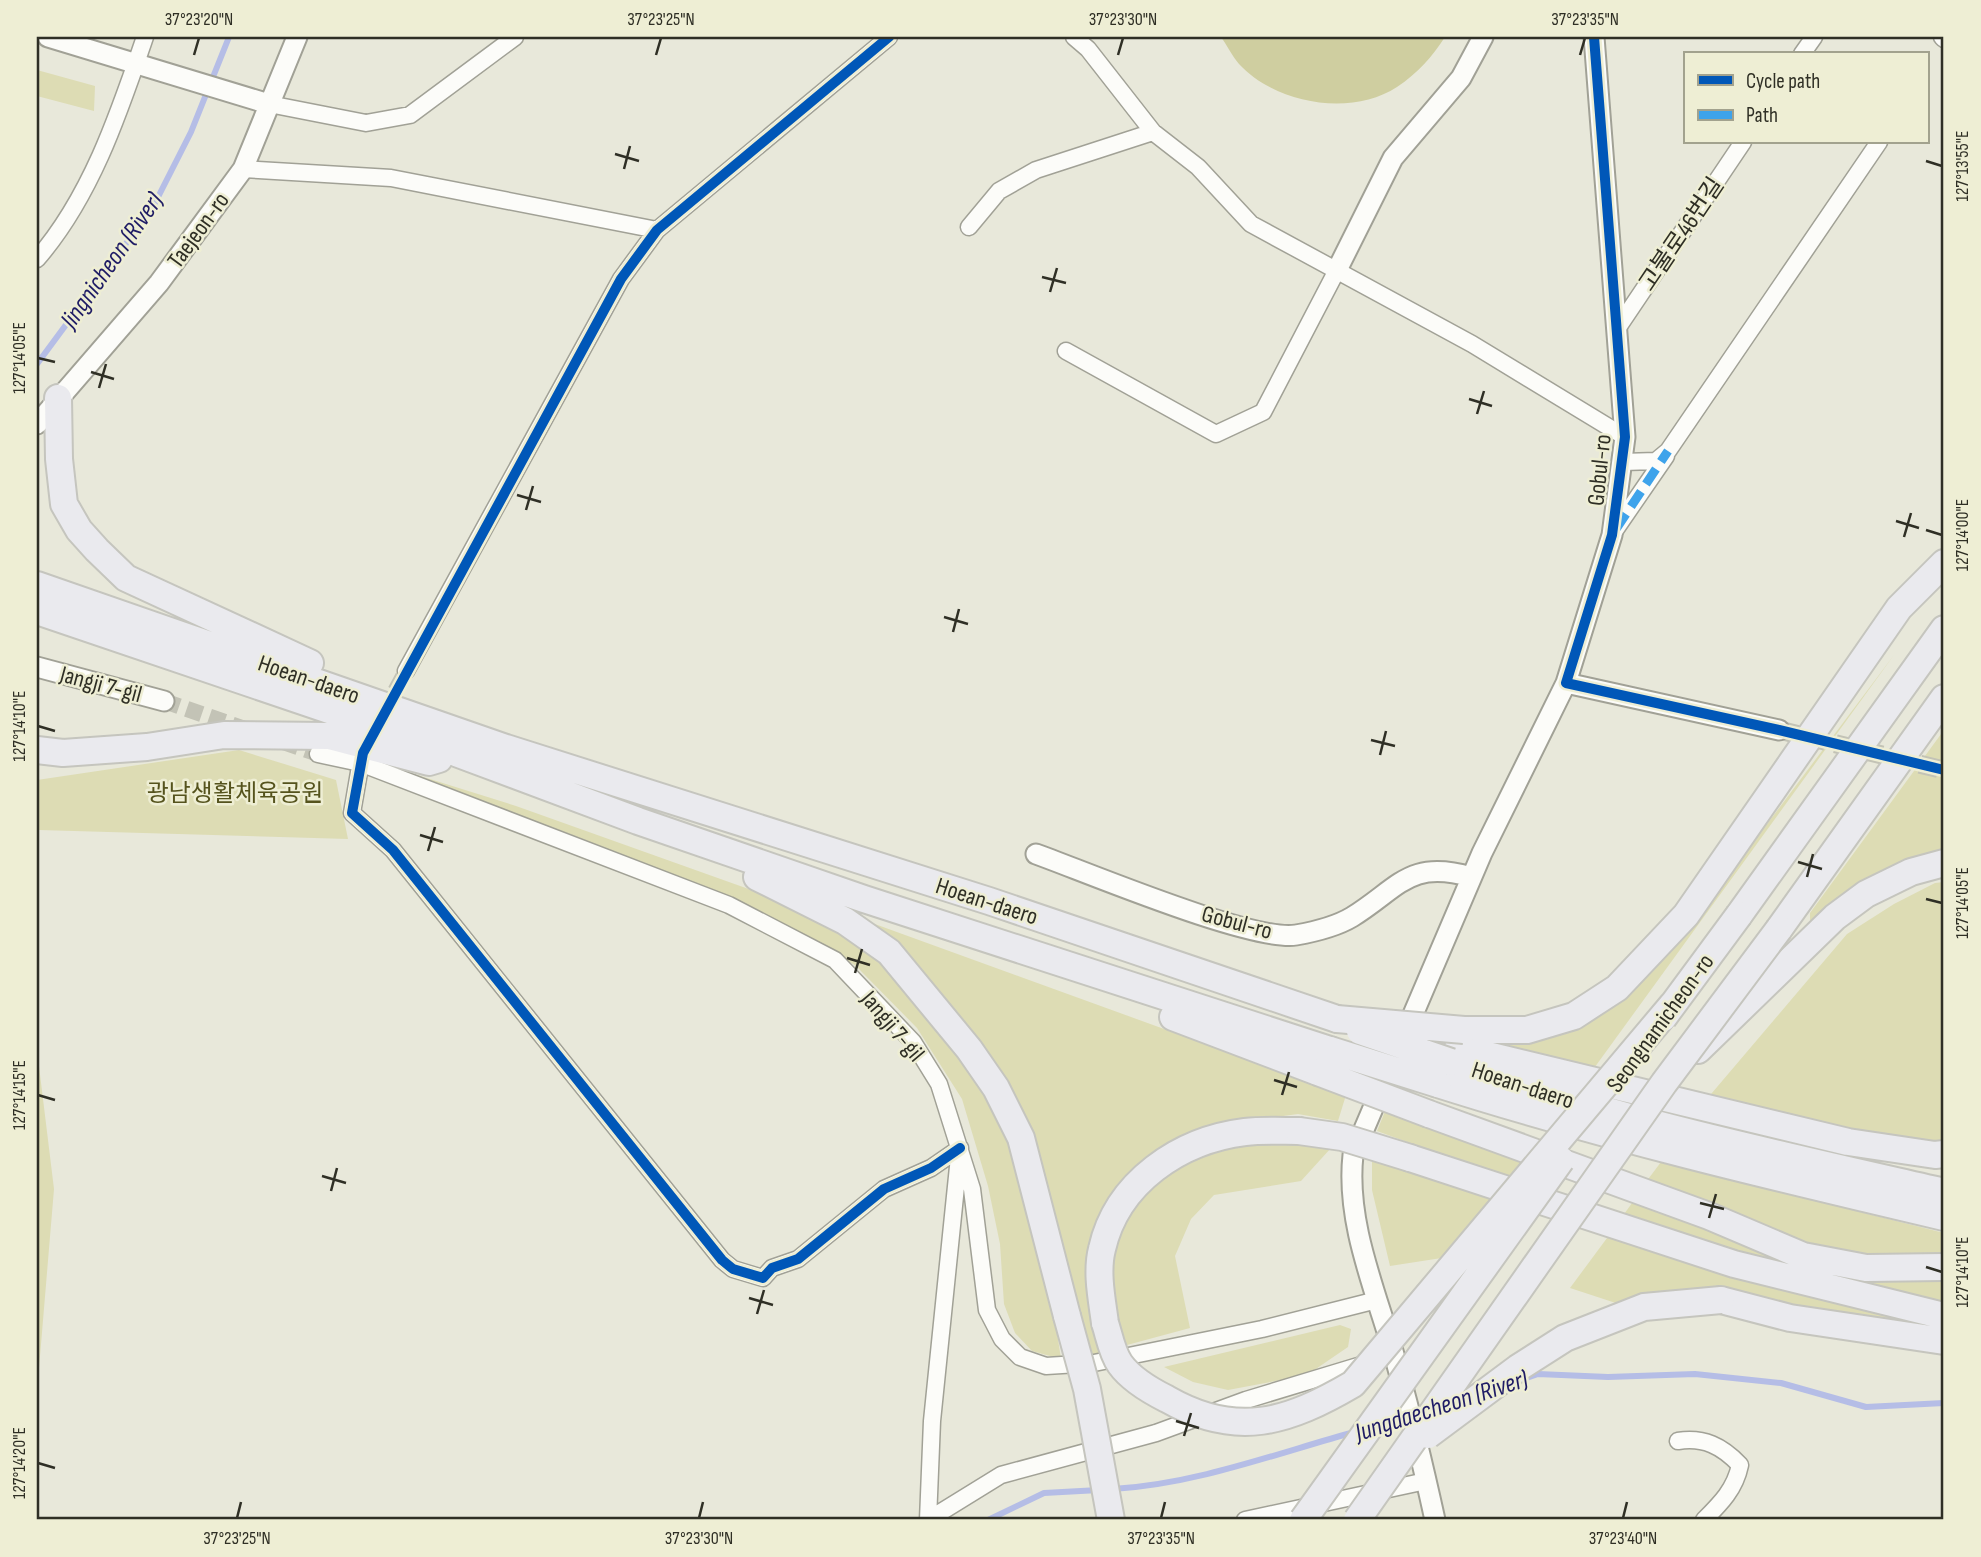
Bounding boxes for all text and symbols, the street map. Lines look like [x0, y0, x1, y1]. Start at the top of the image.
text: 37°23'20"N [165, 9, 233, 30]
text: 37°23'25"N [627, 9, 695, 30]
text: 37°23'30"N [1089, 9, 1157, 30]
text: 37°23'35"N [1551, 9, 1619, 30]
legend [1684, 52, 1928, 144]
text: Cycle path [1746, 69, 1820, 94]
text: Path [1746, 103, 1778, 128]
text: 127°13'55"E [1952, 131, 1973, 201]
street label: 고불로46번길 [1633, 172, 1730, 297]
water label: Jingnicheon (River) [53, 187, 171, 336]
street label: Taejeon-ro [161, 187, 236, 274]
text: 127°14'05"E [9, 322, 30, 394]
street label: Gobul-ro [1581, 433, 1618, 507]
text: 127°14'00"E [1952, 499, 1973, 571]
street label: Hoean-daero [254, 649, 363, 710]
street label: Jangji 7-gil [56, 659, 145, 709]
text: 127°14'10"E [9, 691, 30, 761]
park label: 광남생활체육공원 [147, 779, 323, 808]
text: 127°14'05"E [1952, 867, 1973, 939]
street label: Hoean-daero [932, 871, 1042, 932]
street label: Gobul-ro [1198, 899, 1275, 946]
street label: Seongnamicheon-ro [1600, 948, 1720, 1098]
street label: Jangji 7-gil [854, 984, 931, 1068]
street label: Hoean-daero [1468, 1055, 1578, 1116]
text: 127°14'15"E [9, 1060, 30, 1130]
text: 127°14'10"E [1952, 1237, 1973, 1307]
water label: Jungdaecheon (River) [1349, 1364, 1532, 1450]
text: 127°14'20"E [9, 1427, 30, 1499]
text: 37°23'25"N [203, 1528, 271, 1549]
text: 37°23'30"N [665, 1528, 733, 1549]
text: 37°23'35"N [1127, 1528, 1195, 1549]
text: 37°23'40"N [1589, 1528, 1657, 1549]

